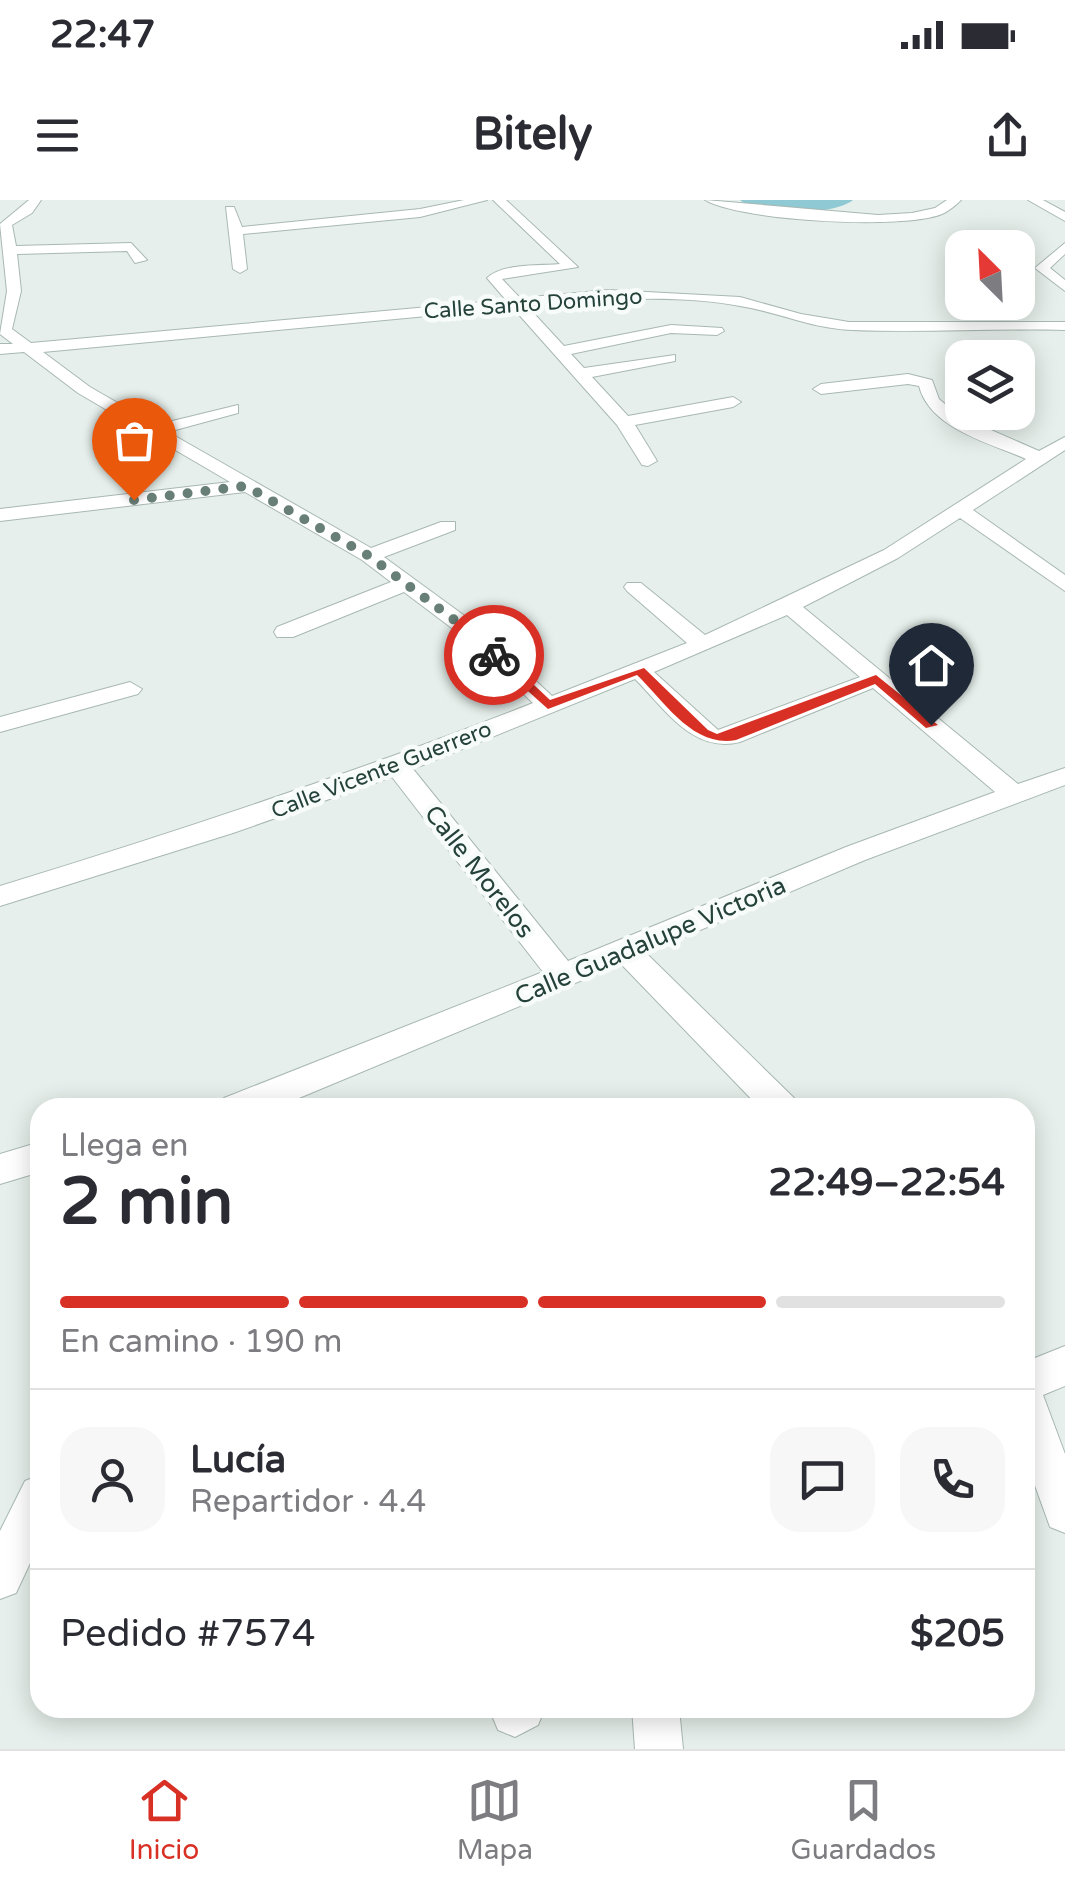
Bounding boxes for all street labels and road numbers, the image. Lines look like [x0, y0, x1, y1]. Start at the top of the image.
street label: Calle Santo Domingo [423, 283, 643, 325]
street label: Calle Vicente Guerrero [268, 716, 495, 824]
street label: Calle Morelos [418, 799, 540, 944]
street label: Calle Guadalupe Victoria [510, 870, 790, 1012]

